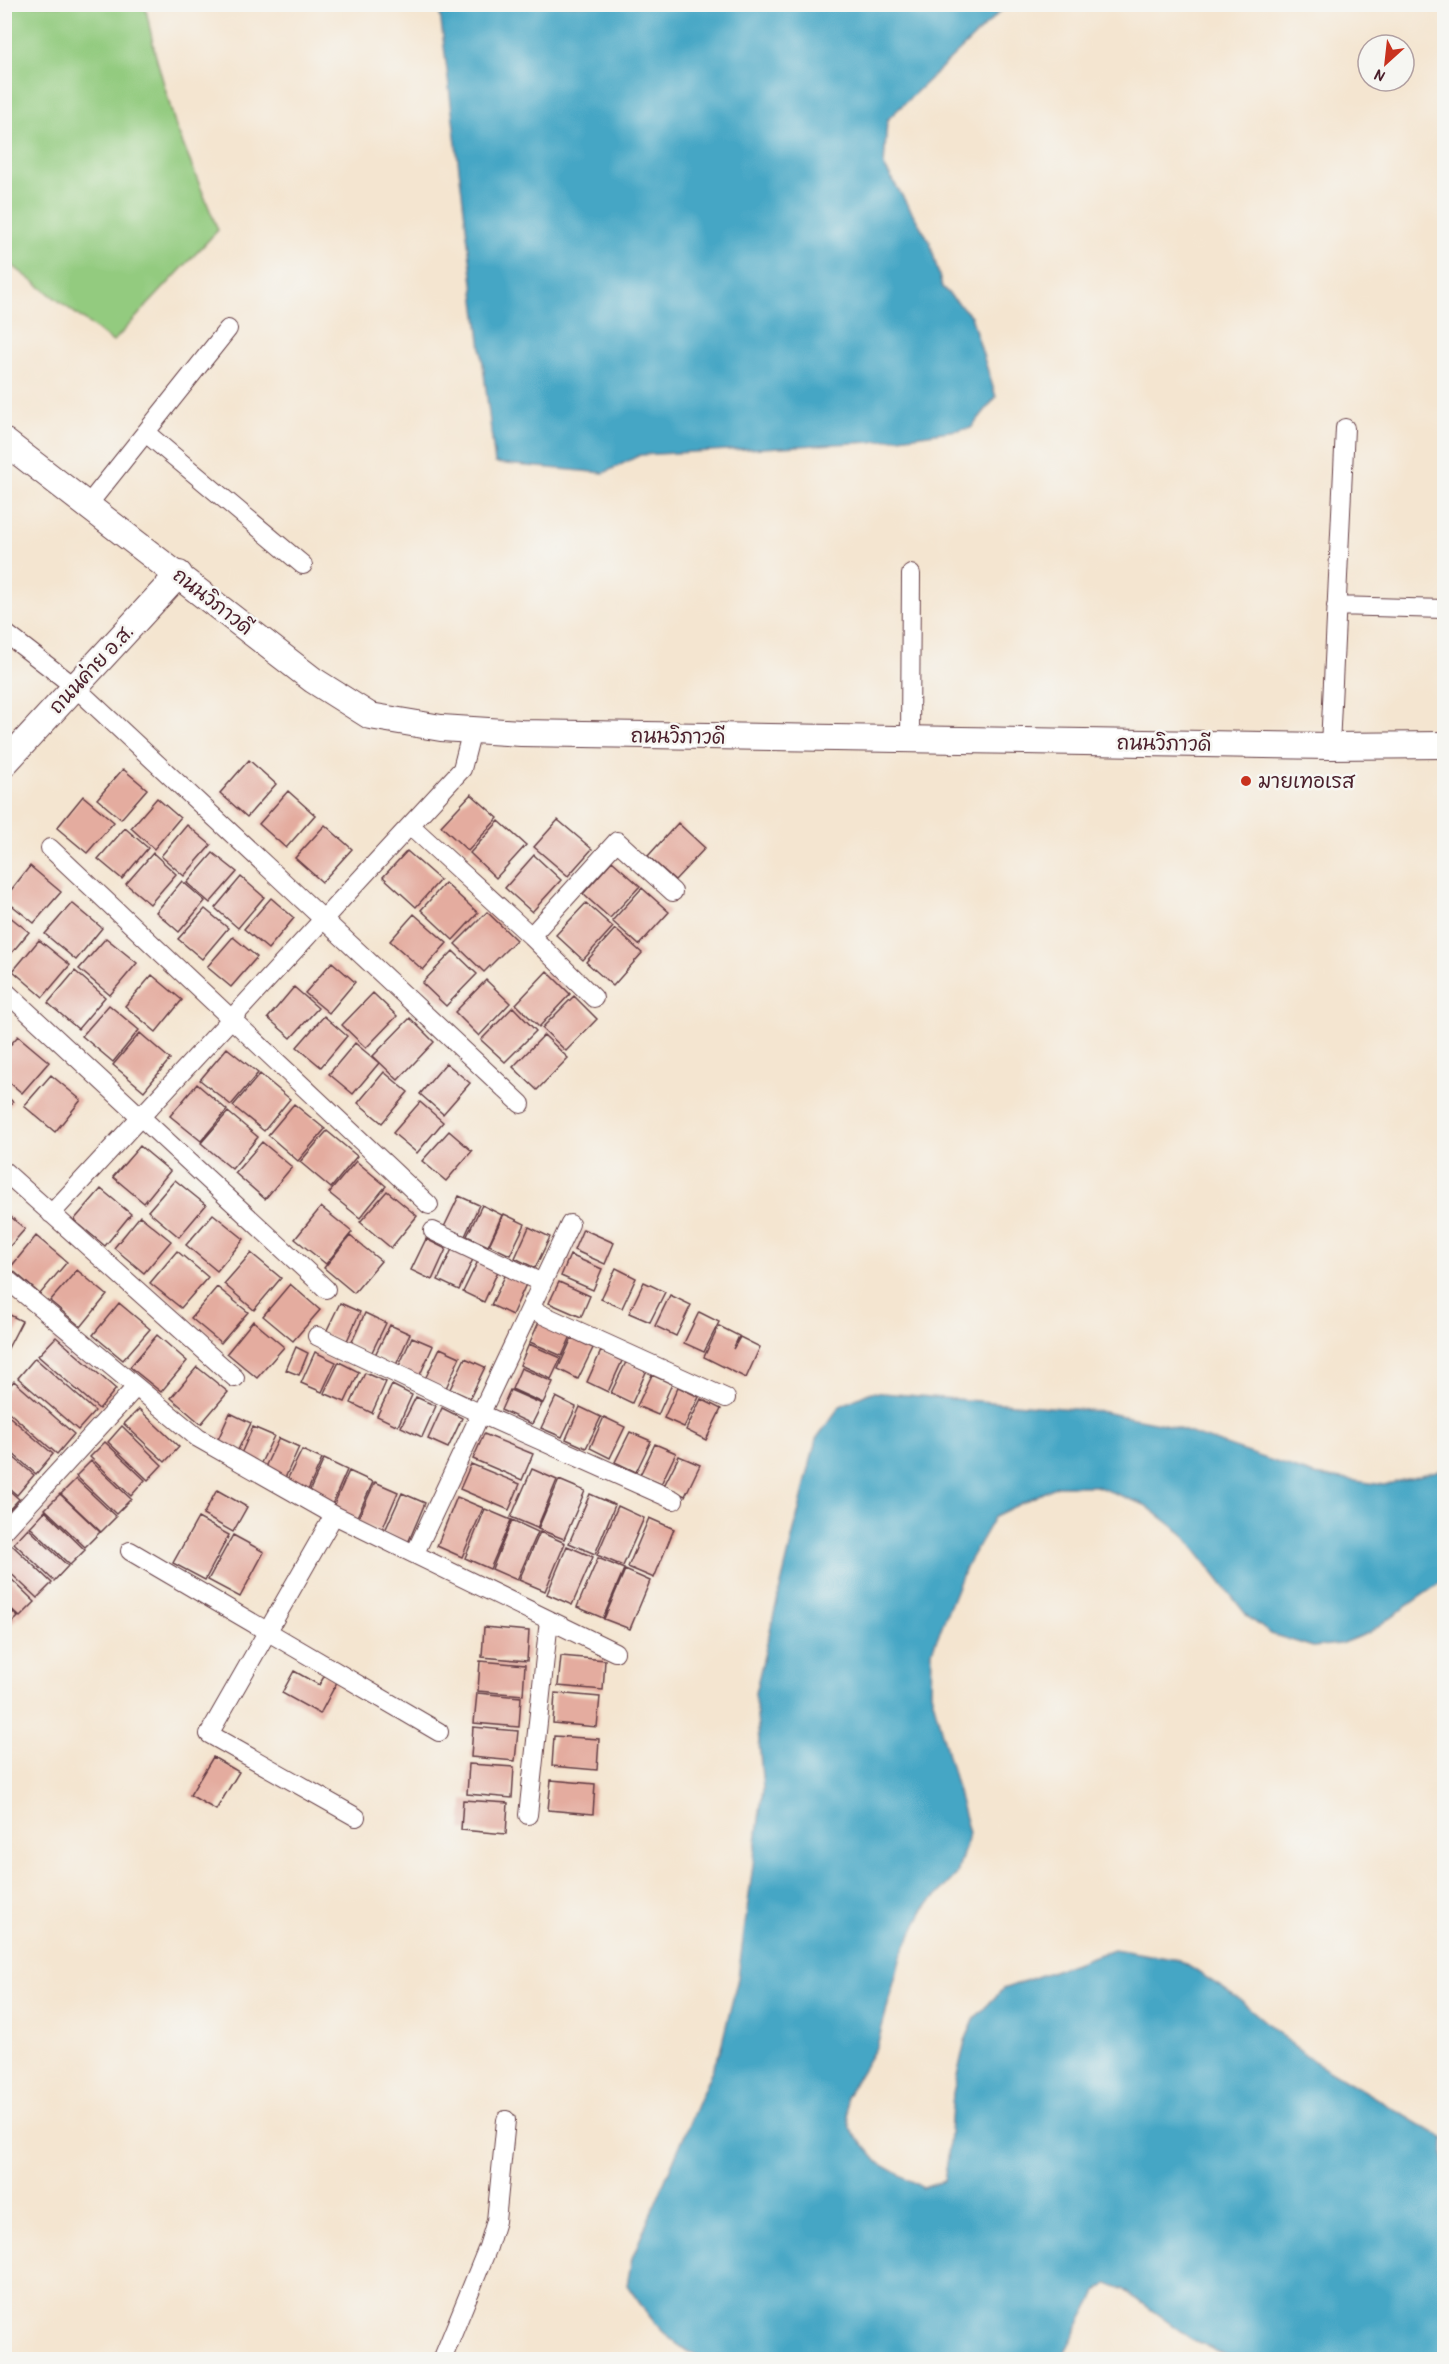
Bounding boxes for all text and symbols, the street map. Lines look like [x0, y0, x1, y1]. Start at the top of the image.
north arrow [1356, 33, 1416, 93]
text: N [1370, 64, 1388, 88]
street label: ถนนวิภาวดี [168, 561, 259, 640]
street label: ถนนค่าย อ.ส. [42, 618, 139, 719]
street label: ถนนวิภาวดี [630, 721, 726, 750]
street label: ถนนวิภาวดี [1116, 728, 1212, 757]
place label: มายเทอเรส [1258, 767, 1356, 794]
marker: มายเทอเรส [1239, 774, 1253, 788]

